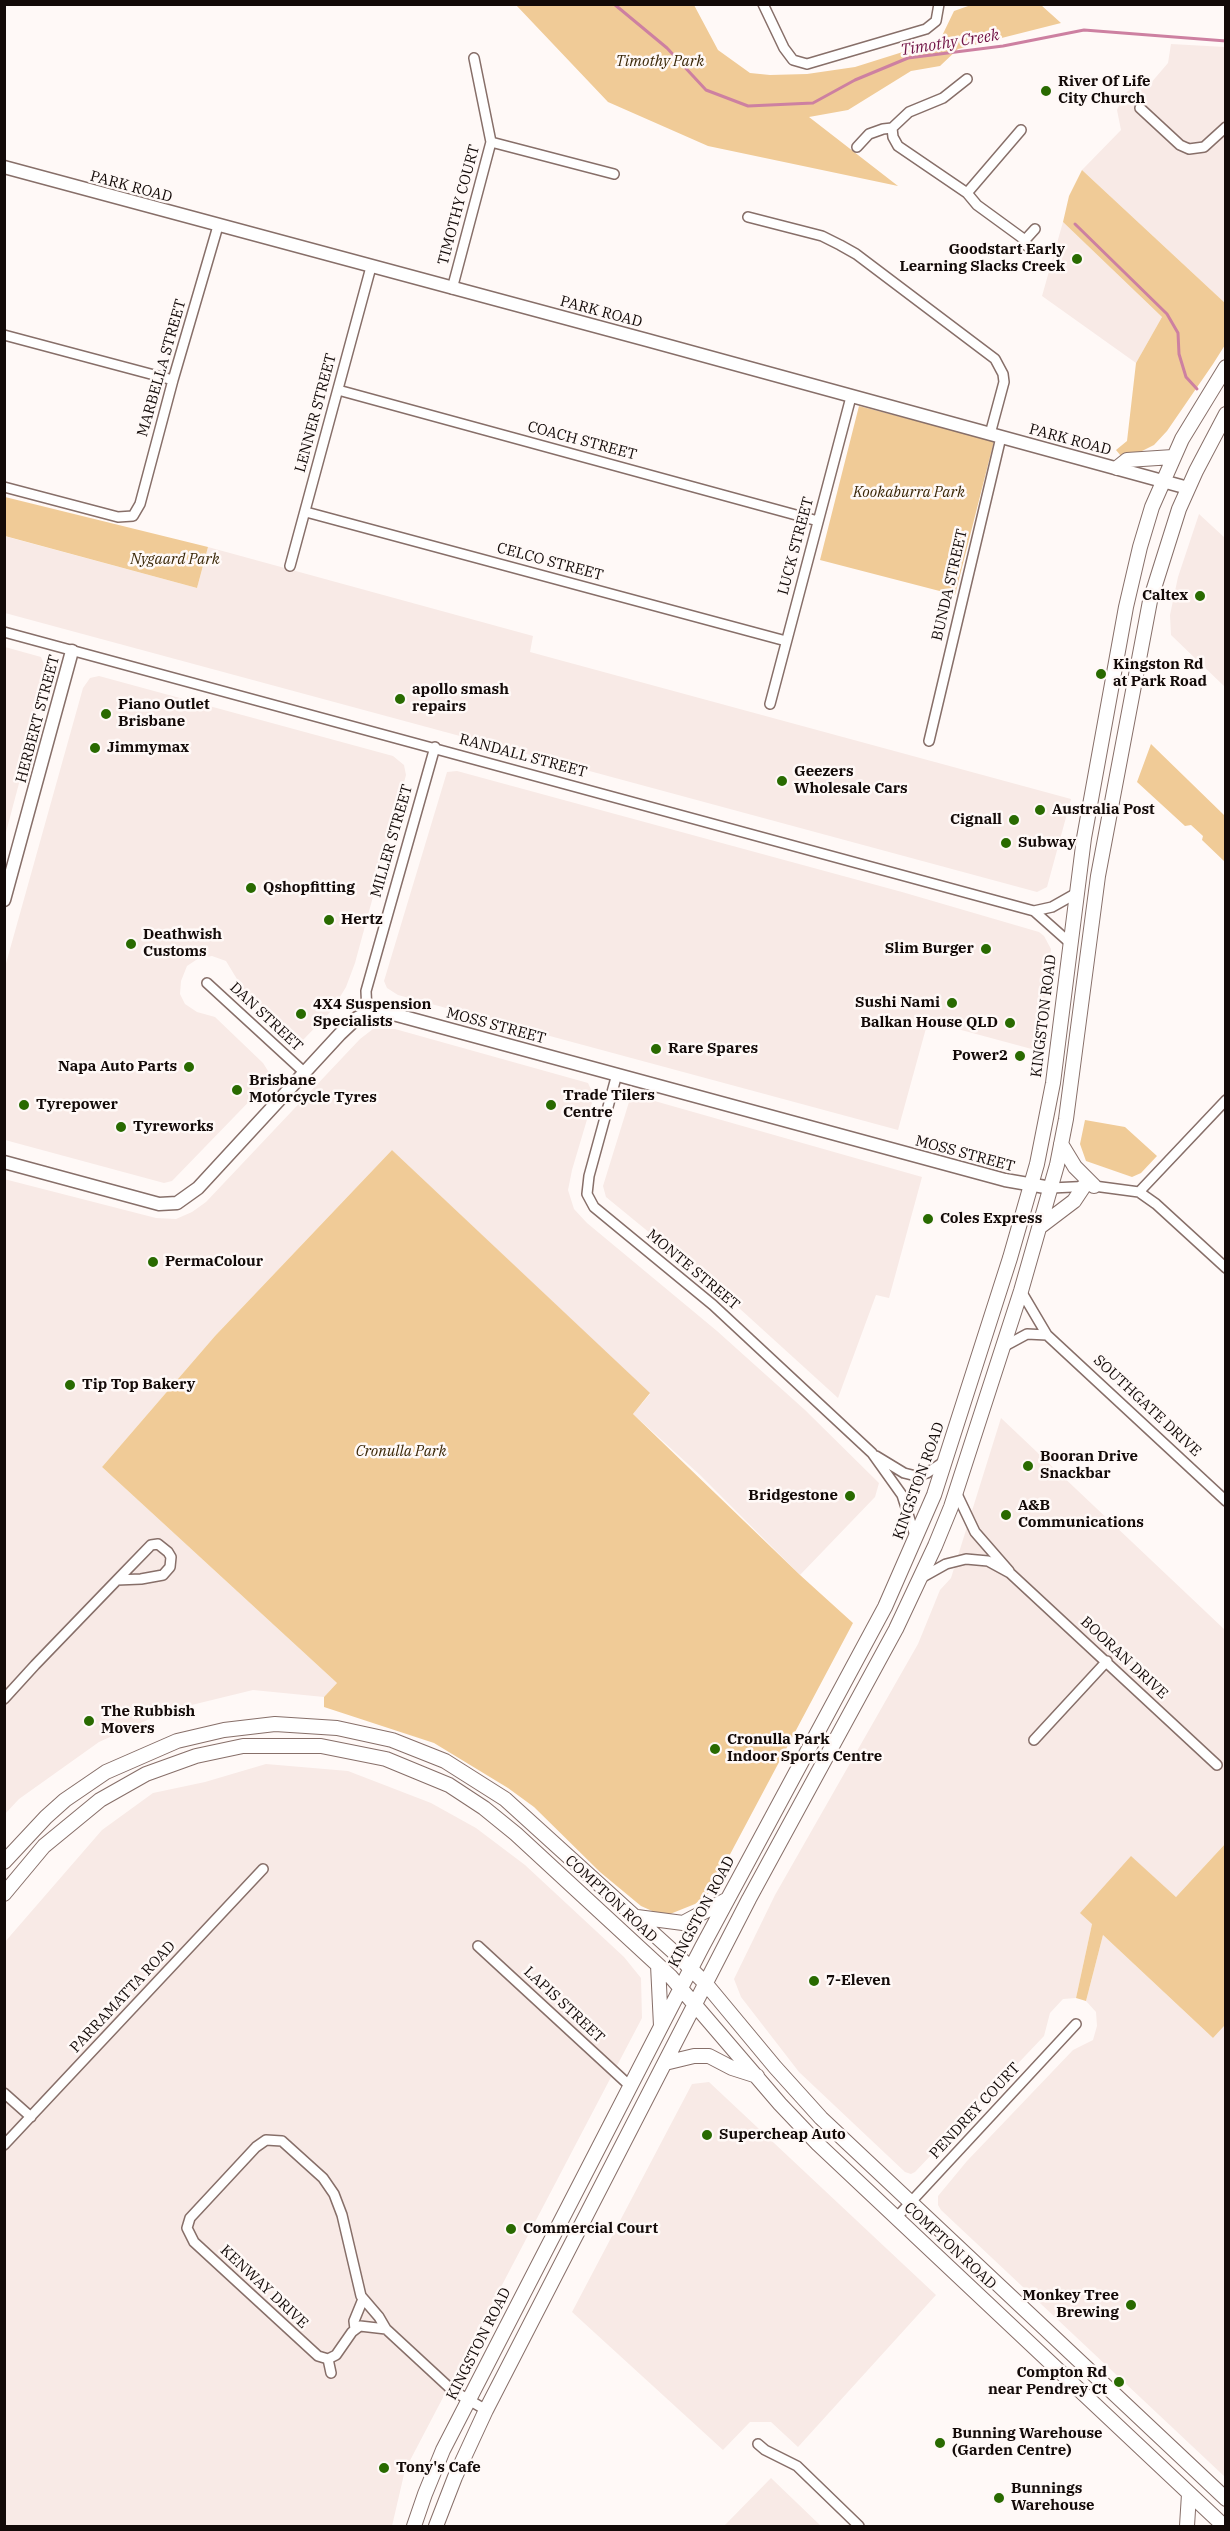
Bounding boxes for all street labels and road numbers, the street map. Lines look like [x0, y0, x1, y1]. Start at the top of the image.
street label: TIMOTHY COURT [434, 143, 484, 267]
street label: PARK ROAD [88, 167, 174, 207]
street label: PARK ROAD [558, 292, 644, 332]
street label: MARBELLA STREET [134, 297, 190, 439]
street label: LENNER STREET [291, 351, 341, 475]
street label: COACH STREET [525, 418, 639, 464]
street label: PARK ROAD [1027, 420, 1113, 460]
street label: LUCK STREET [774, 495, 818, 597]
street label: BUNDA STREET [928, 527, 972, 643]
street label: CELCO STREET [495, 539, 605, 585]
street label: HERBERT STREET [12, 653, 64, 785]
street label: RANDALL STREET [457, 730, 589, 782]
street label: MILLER STREET [367, 782, 417, 900]
street label: KINGSTON ROAD [1028, 954, 1060, 1078]
street label: DAN STREET [226, 979, 306, 1055]
street label: MOSS STREET [444, 1004, 548, 1048]
street label: MOSS STREET [913, 1132, 1017, 1176]
street label: MONTE STREET [643, 1226, 743, 1314]
street label: SOUTHGATE DRIVE [1089, 1351, 1205, 1461]
street label: KINGSTON ROAD [889, 1420, 949, 1542]
street label: BOORAN DRIVE [1077, 1613, 1171, 1703]
street label: COMPTON ROAD [561, 1852, 661, 1946]
street label: KINGSTON ROAD [665, 1853, 739, 1971]
street label: PARRAMATTA ROAD [67, 1937, 179, 2057]
street label: LAPIS STREET [520, 1963, 608, 2047]
street label: PENDREY COURT [926, 2059, 1024, 2163]
street label: COMPTON ROAD [900, 2199, 1000, 2293]
street label: KENWAY DRIVE [216, 2242, 312, 2332]
street label: KINGSTON ROAD [443, 2285, 515, 2403]

